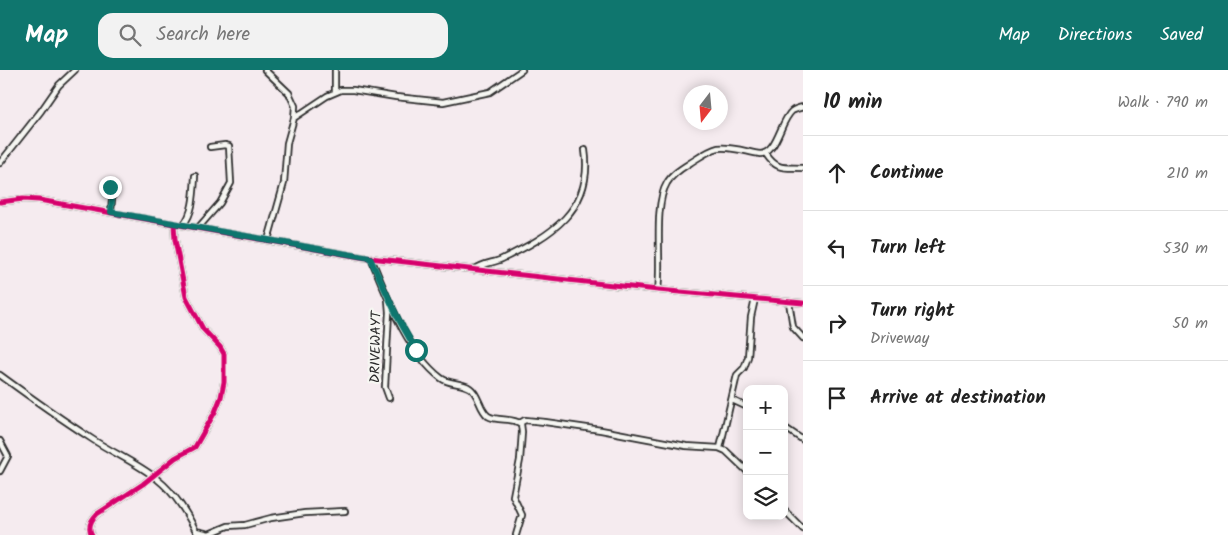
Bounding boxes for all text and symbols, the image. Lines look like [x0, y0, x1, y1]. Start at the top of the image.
search box [98, 13, 448, 58]
text: Map [25, 16, 68, 55]
text: Search here [156, 20, 250, 50]
icon: search [116, 21, 144, 49]
text: Map [998, 21, 1030, 50]
text: Directions [1058, 21, 1132, 50]
text: Saved [1160, 21, 1203, 50]
north arrow [683, 85, 728, 130]
text: 10 min [823, 86, 883, 119]
text: Walk · 790 m [1118, 90, 1208, 115]
text: Continue [870, 158, 943, 188]
icon: ahead [823, 159, 851, 187]
text: 210 m [1167, 161, 1208, 186]
route end [99, 176, 122, 199]
text: Turn left [870, 233, 945, 263]
icon: left [823, 234, 851, 262]
text: 530 m [1163, 236, 1208, 261]
text: Turn right [870, 296, 955, 326]
street label: DRIVEWAYT [364, 309, 388, 383]
icon: right [823, 309, 851, 337]
text: 50 m [1172, 311, 1208, 336]
text: Driveway [870, 326, 929, 351]
route start [405, 339, 428, 362]
text: Arrive at destination [870, 383, 1046, 413]
icon: arrive [823, 384, 851, 412]
map controls [743, 385, 788, 520]
button: + [743, 385, 788, 430]
button: − [743, 430, 788, 475]
button: layers [743, 475, 788, 520]

